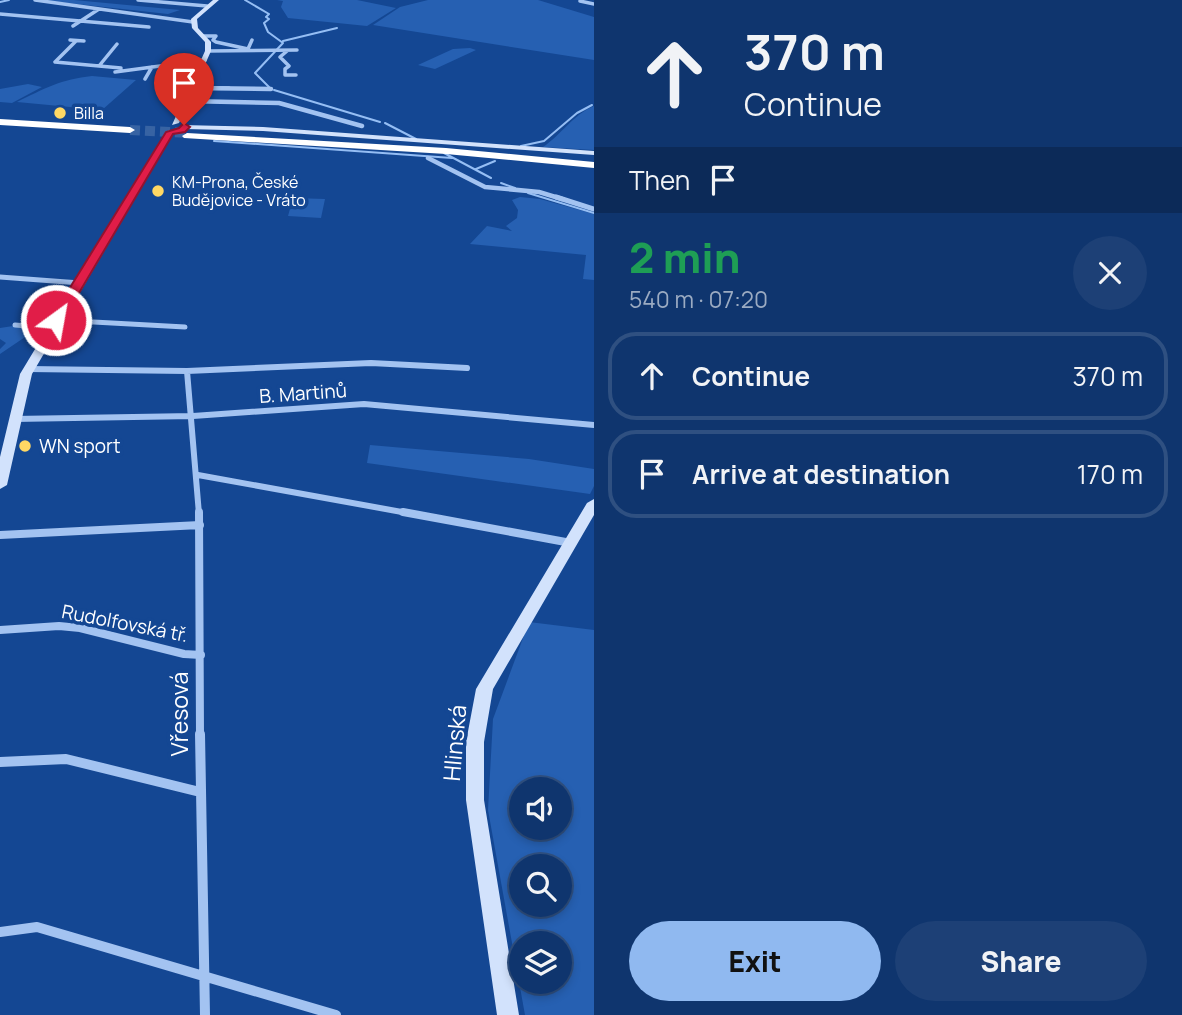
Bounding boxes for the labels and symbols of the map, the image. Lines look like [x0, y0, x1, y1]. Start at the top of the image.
pin [154, 53, 214, 125]
place label: Billa [74, 102, 104, 124]
marker: Billa [52, 105, 68, 121]
place label: KM-Prona, České Budějovice - Vráto [172, 171, 306, 211]
marker: KM-Prona, České Budějovice - Vráto [150, 183, 166, 199]
position arrow [19, 283, 93, 357]
street label: B. Martinů [258, 377, 348, 409]
place label: WN sport [39, 433, 121, 459]
marker: WN sport [17, 438, 33, 454]
street label: Rudolfovská tř. [60, 598, 190, 648]
street label: Vřesová [163, 672, 195, 756]
street label: Hlinská [435, 703, 473, 782]

